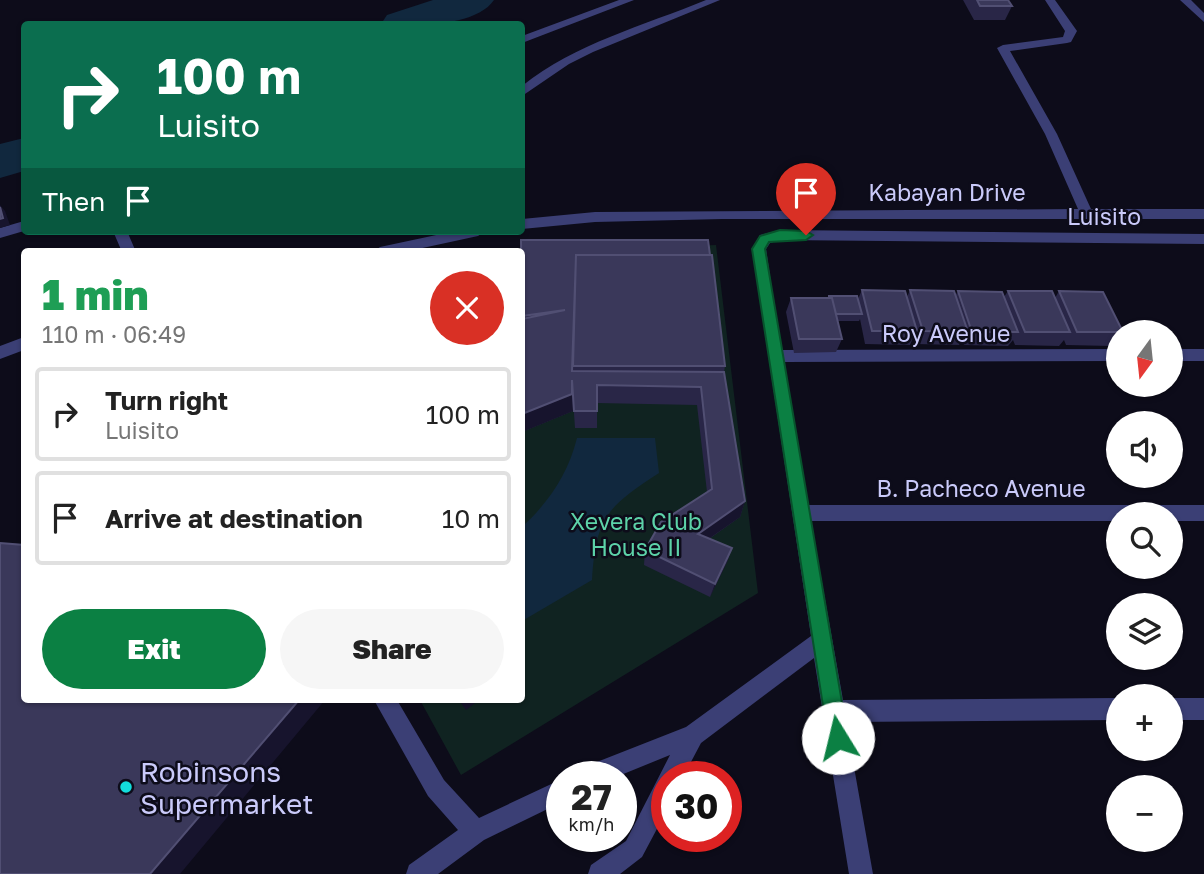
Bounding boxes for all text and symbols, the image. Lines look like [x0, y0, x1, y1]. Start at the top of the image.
text: 100 m [157, 46, 301, 105]
icon: right [42, 49, 133, 140]
text: Luisito [157, 106, 260, 144]
pin [776, 163, 836, 235]
icon: arrive [787, 174, 825, 212]
street label: Kabayan Drive [868, 178, 1026, 206]
icon: arrive [119, 182, 157, 220]
text: Then [42, 186, 105, 217]
street label: Luisito [1067, 202, 1141, 230]
text: 1 min [42, 269, 149, 319]
button: close [430, 271, 504, 345]
street label: Roy Avenue [882, 319, 1010, 347]
text: 110 m · 06:49 [42, 320, 186, 348]
north arrow [1106, 320, 1183, 397]
map controls [1106, 320, 1183, 852]
text: Turn right [105, 385, 228, 416]
icon: right [46, 395, 84, 433]
text: 100 m [426, 399, 500, 430]
button: sound [1106, 411, 1183, 488]
text: Luisito [105, 416, 179, 444]
street label: B. Pacheco Avenue [877, 474, 1085, 502]
icon: arrive [46, 499, 84, 537]
button: search [1106, 502, 1183, 579]
text: Arrive at destination [105, 503, 363, 534]
text: 10 m [442, 503, 500, 534]
park label: Xevera Club House II [570, 507, 702, 561]
button: layers [1106, 593, 1183, 670]
button: Exit [42, 609, 266, 689]
button: Share [280, 609, 504, 689]
button: + [1106, 684, 1183, 761]
position arrow [801, 701, 875, 775]
place label: Robinsons Supermarket [140, 755, 313, 820]
speed limit sign: 30 [651, 761, 742, 852]
button: − [1106, 775, 1183, 852]
text: 27 [571, 776, 612, 818]
marker: Robinsons Supermarket [118, 779, 134, 795]
text: km/h [569, 813, 614, 835]

